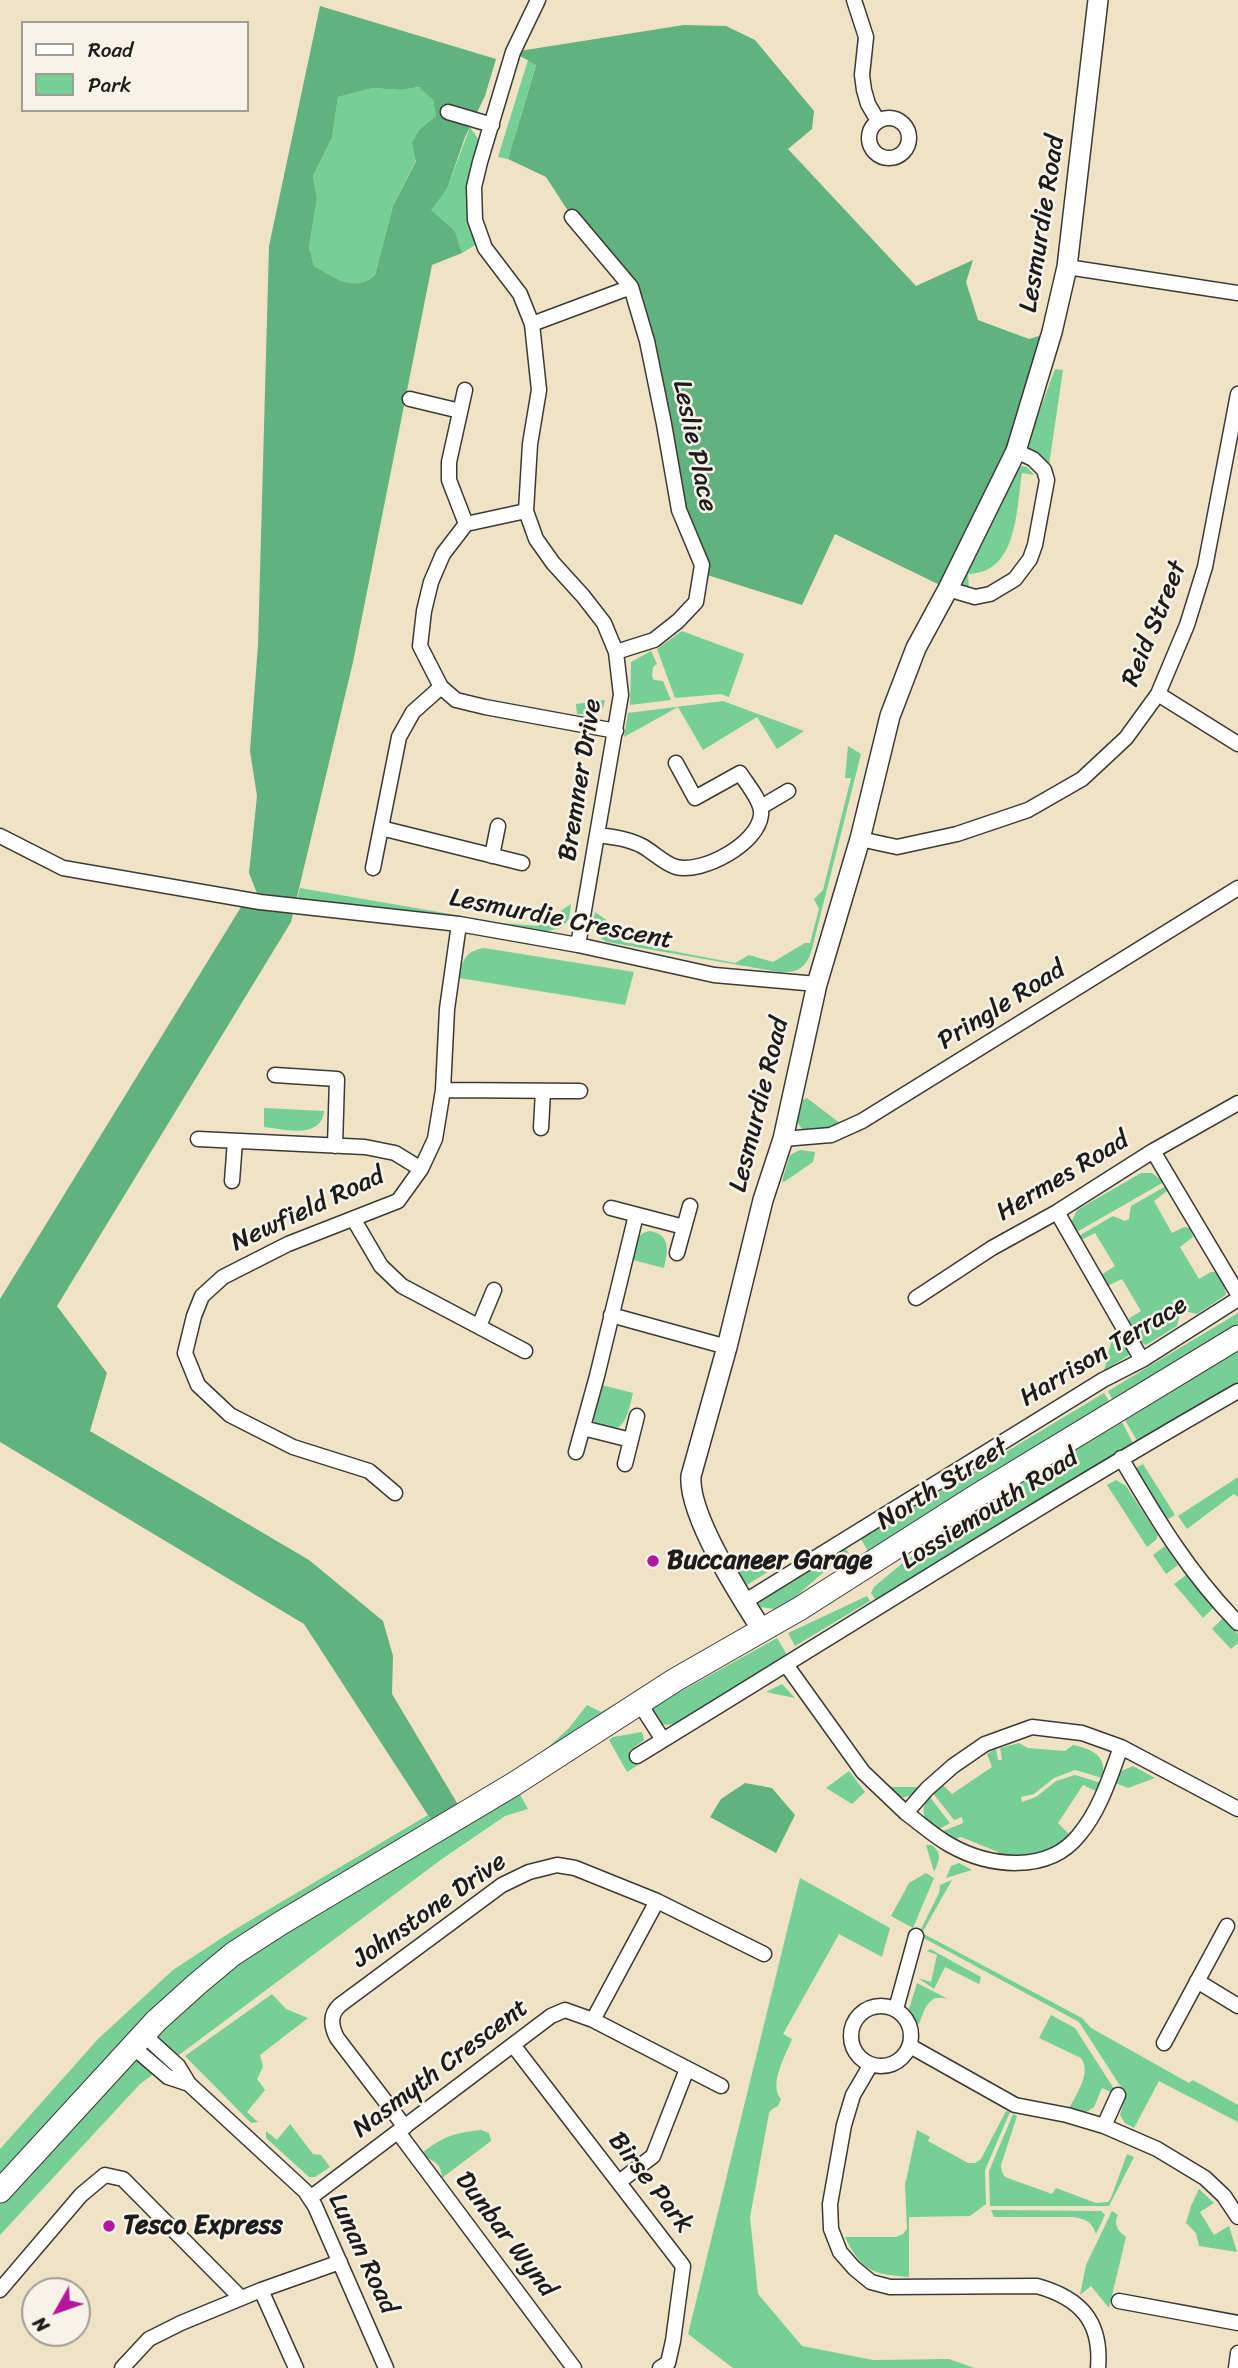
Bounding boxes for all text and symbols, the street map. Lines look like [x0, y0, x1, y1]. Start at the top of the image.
legend [21, 21, 248, 112]
text: Road [88, 31, 133, 69]
text: Park [88, 66, 131, 104]
street label: Lesmurdie Road [1014, 133, 1072, 315]
street label: Leslie Place [665, 377, 723, 515]
street label: Reid Street [1116, 557, 1194, 691]
street label: Bremner Drive [553, 697, 609, 863]
street label: Lesmurdie Crescent [447, 883, 675, 957]
street label: Pringle Road [933, 955, 1071, 1057]
street label: Lesmurdie Road [723, 1015, 797, 1195]
street label: Hermes Road [991, 1125, 1135, 1229]
street label: Newfield Road [226, 1161, 390, 1259]
street label: Harrison Terrace [1015, 1290, 1193, 1414]
street label: North Street [871, 1432, 1015, 1538]
street label: Lossiemouth Road [895, 1443, 1085, 1577]
place label: Buccaneer Garage [667, 1545, 872, 1577]
marker: Buccaneer Garage [645, 1553, 661, 1569]
street label: Johnstone Drive [347, 1846, 513, 1976]
street label: Nasmyth Crescent [347, 1993, 535, 2145]
street label: Birse Park [601, 2126, 699, 2240]
street label: Dunbar Wynd [448, 2166, 562, 2304]
street label: Lunan Road [320, 2189, 404, 2319]
place label: Tesco Express [123, 2210, 283, 2242]
marker: Tesco Express [101, 2218, 117, 2234]
north arrow [21, 2277, 91, 2347]
text: N [24, 2309, 58, 2340]

